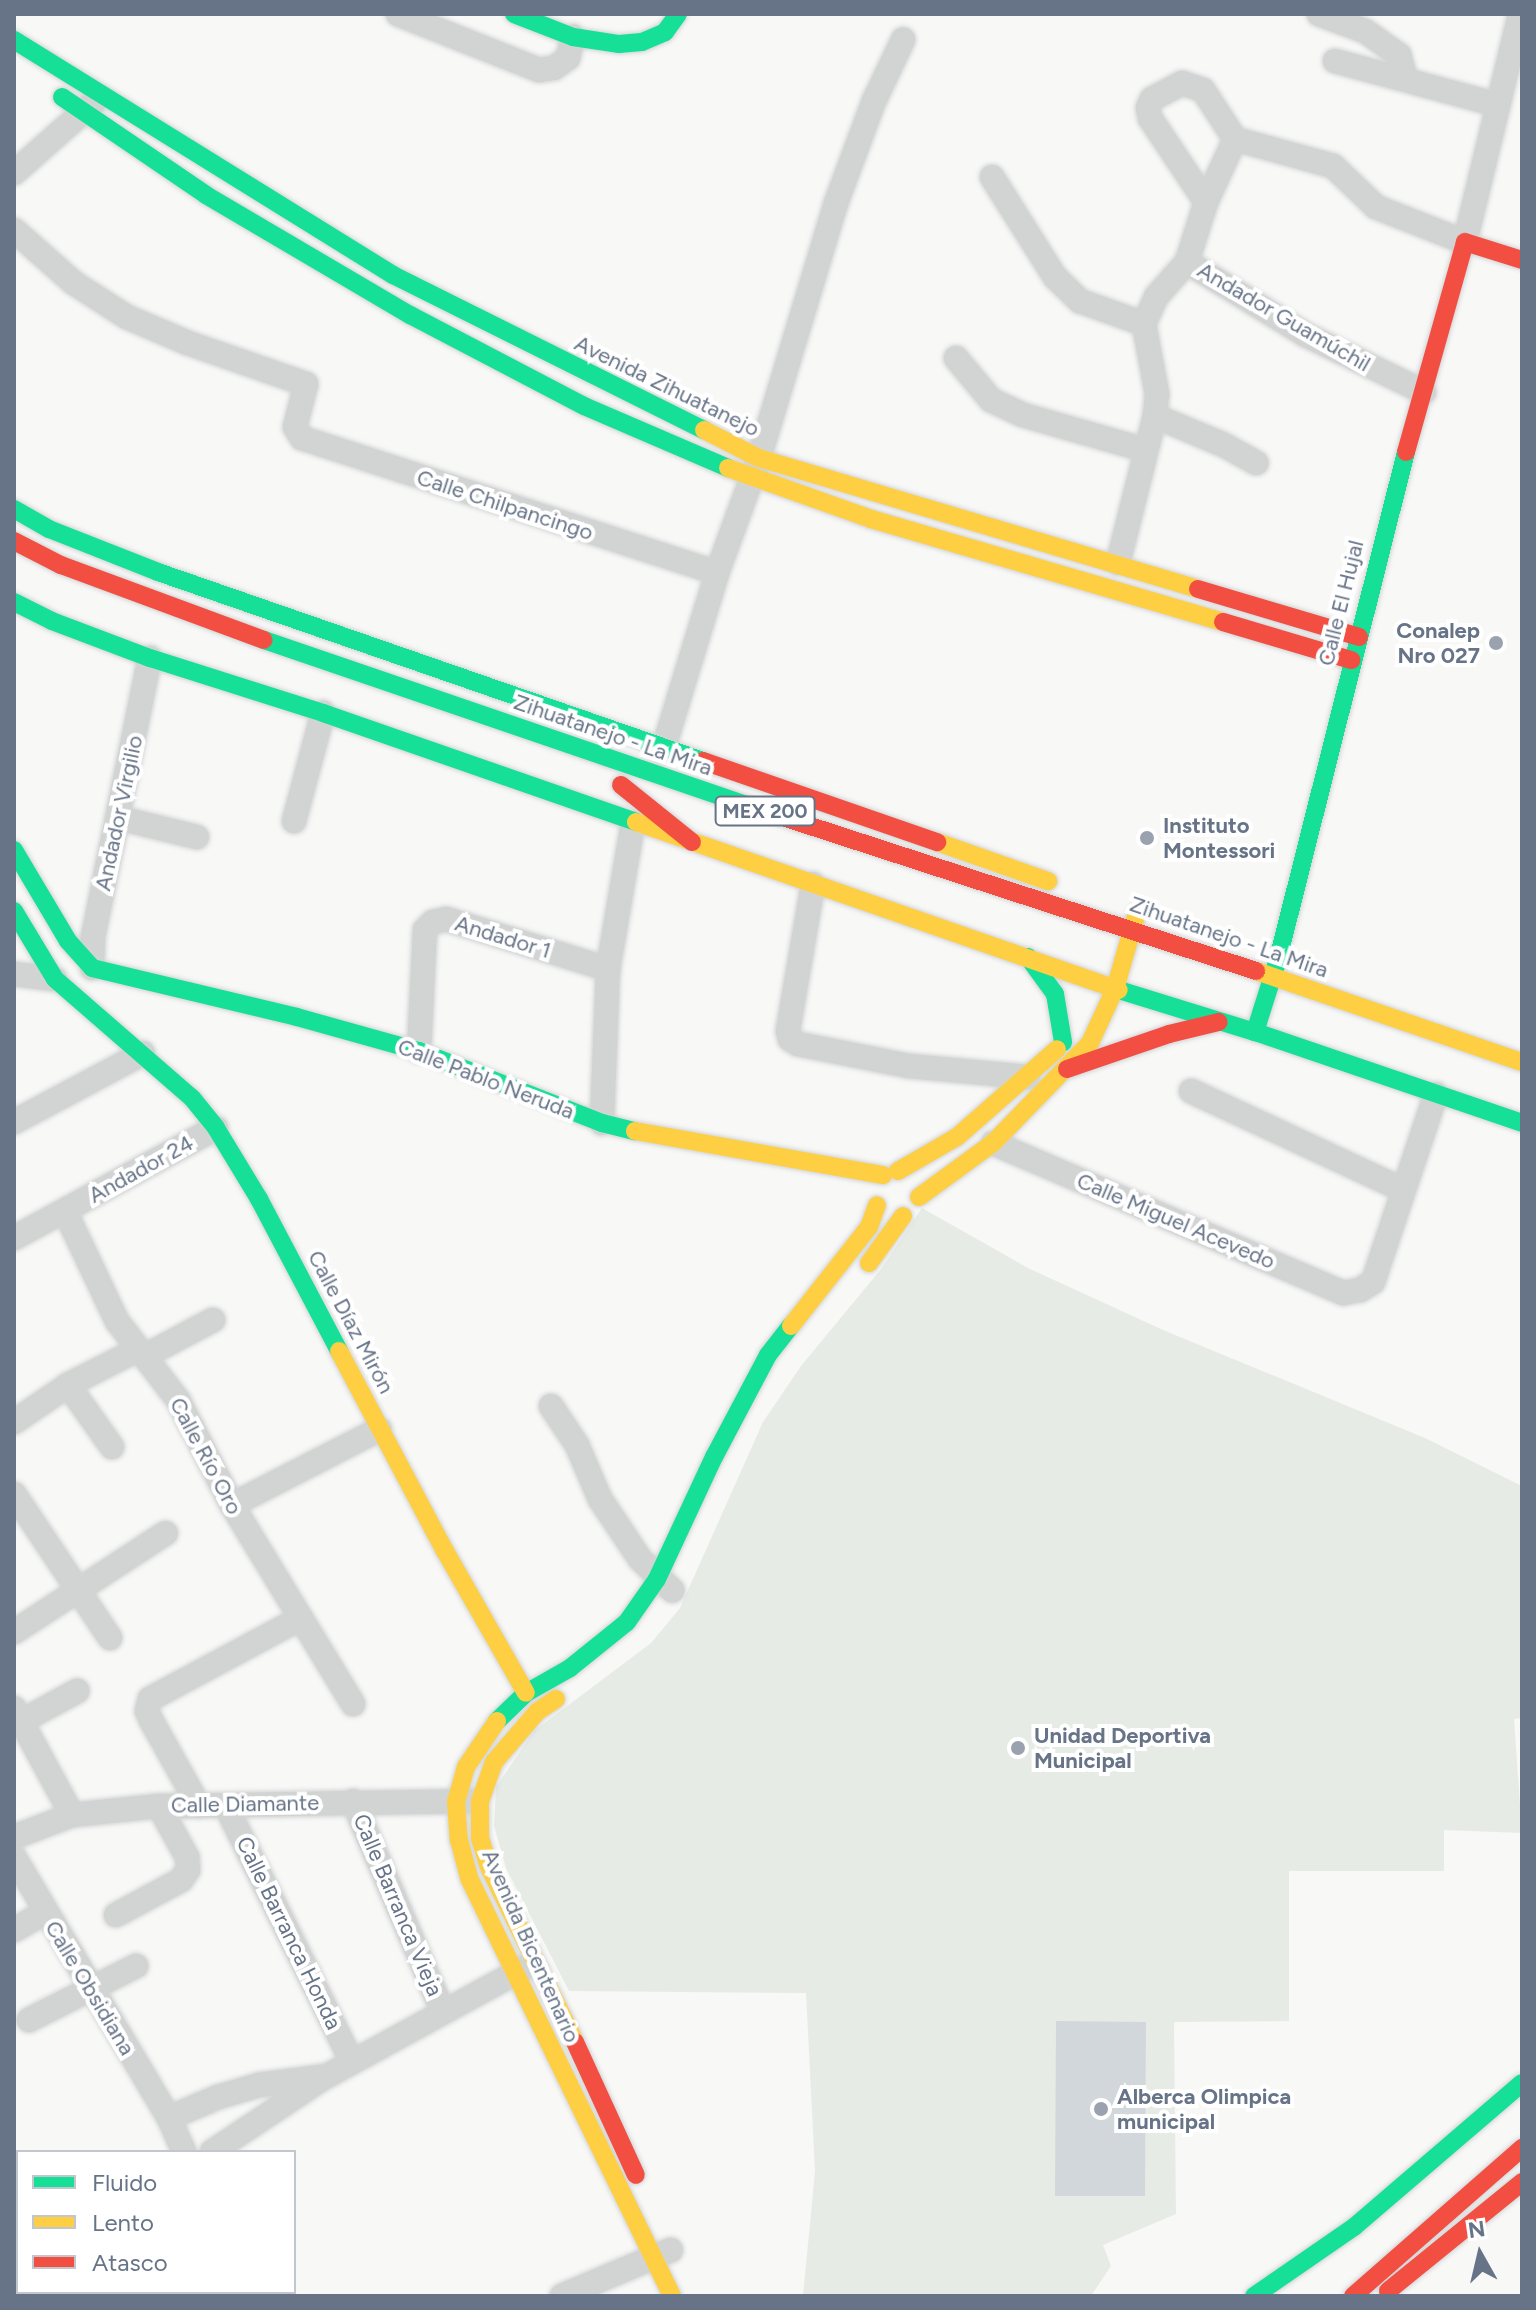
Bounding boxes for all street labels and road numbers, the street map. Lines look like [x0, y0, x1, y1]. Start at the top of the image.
street label: Andador Guamúchil [1193, 257, 1375, 377]
street label: Avenida Zihuatanejo [570, 330, 764, 442]
street label: Calle Chilpancingo [414, 464, 596, 546]
street label: Calle El Hujal [1313, 538, 1369, 668]
street label: Zihuatanejo - La Mira [510, 689, 716, 781]
street label: Andador Virgilio [90, 733, 148, 893]
road number: MEX 200 [713, 795, 817, 827]
street label: Zihuatanejo - La Mira [1126, 891, 1332, 983]
street label: Andador 1 [452, 910, 554, 964]
street label: Calle Pablo Neruda [394, 1033, 578, 1125]
street label: Andador 24 [84, 1129, 198, 1209]
street label: Calle Miguel Acevedo [1073, 1167, 1279, 1275]
street label: Calle Díaz Mirón [302, 1246, 400, 1398]
street label: Calle Río Oro [164, 1393, 248, 1519]
street label: Calle Diamante [171, 1790, 319, 1818]
street label: Calle Barranca Vieja [348, 1810, 448, 2000]
street label: Calle Barranca Honda [231, 1832, 347, 2034]
street label: Avenida Bicentenario [477, 1845, 585, 2047]
street label: Calle Obsidiana [39, 1916, 141, 2060]

